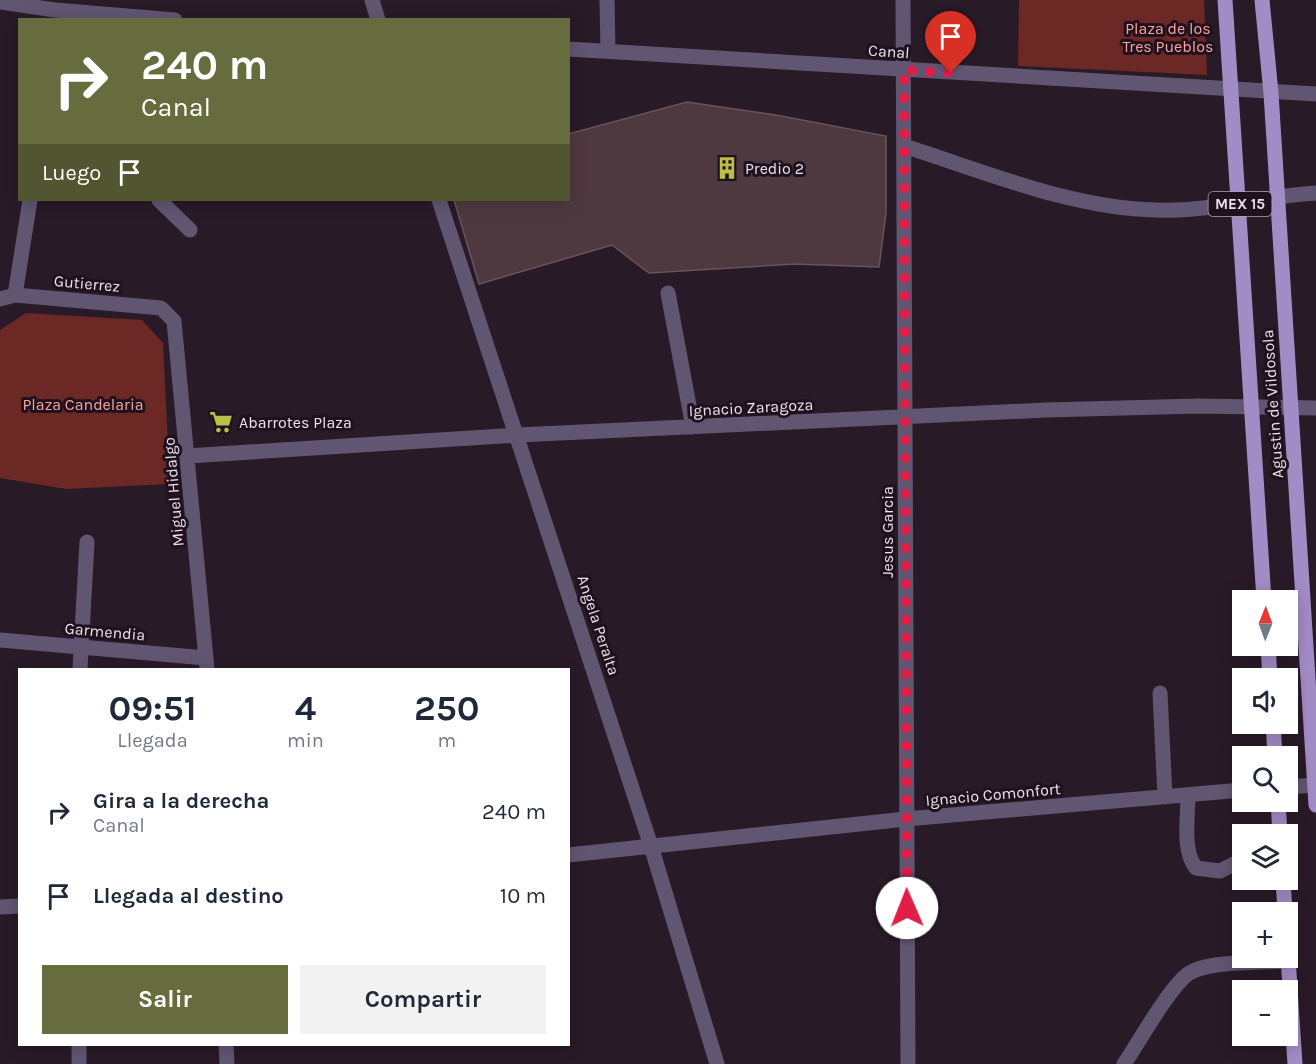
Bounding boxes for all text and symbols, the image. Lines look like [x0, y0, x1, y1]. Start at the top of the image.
pin [925, 11, 976, 73]
park label: Plaza de los Tres Pueblos [1123, 19, 1213, 56]
icon: arrive [934, 20, 967, 53]
text: 240 m [141, 40, 268, 90]
street label: Canal [868, 41, 910, 62]
icon: right [42, 42, 120, 120]
text: Canal [141, 91, 211, 123]
building icon: Predio 2 [714, 155, 740, 181]
icon: arrive [113, 156, 146, 189]
place label: Predio 2 [745, 159, 804, 178]
text: Luego [42, 160, 101, 186]
road number: MEX 15 [1208, 192, 1272, 216]
street label: Gutierrez [53, 271, 121, 296]
street label: Agustin de Vildosola [1258, 329, 1287, 479]
park label: Plaza Candelaria [23, 395, 143, 414]
street label: Ignacio Zaragoza [688, 395, 814, 420]
supermarket icon: Abarrotes Plaza [208, 409, 234, 435]
place label: Abarrotes Plaza [239, 413, 352, 432]
street label: Miguel Hidalgo [159, 437, 188, 547]
street label: Jesus Garcia [878, 486, 897, 578]
street label: Angela Peralta [573, 573, 624, 678]
north arrow [1232, 590, 1298, 656]
map controls [1232, 590, 1298, 1046]
street label: Garmendia [64, 619, 146, 644]
button: sound [1232, 668, 1298, 734]
text: 09:51 [108, 687, 197, 729]
text: 4 [295, 687, 316, 729]
text: 250 [414, 687, 480, 729]
text: Llegada [117, 729, 188, 752]
text: min [287, 729, 324, 752]
text: m [437, 729, 456, 752]
button: search [1232, 746, 1298, 812]
street label: Ignacio Comonfort [925, 779, 1061, 810]
text: Gira a la derecha [93, 788, 269, 814]
icon: right [42, 796, 75, 829]
text: 240 m [482, 799, 546, 825]
text: Canal [93, 814, 145, 837]
button: layers [1232, 824, 1298, 890]
position arrow [875, 876, 939, 940]
icon: arrive [42, 880, 75, 913]
text: Llegada al destino [93, 883, 284, 909]
text: 10 m [500, 883, 546, 909]
button: + [1232, 902, 1298, 968]
button: Salir [42, 965, 288, 1034]
button: Compartir [300, 965, 546, 1034]
button: − [1232, 980, 1298, 1046]

